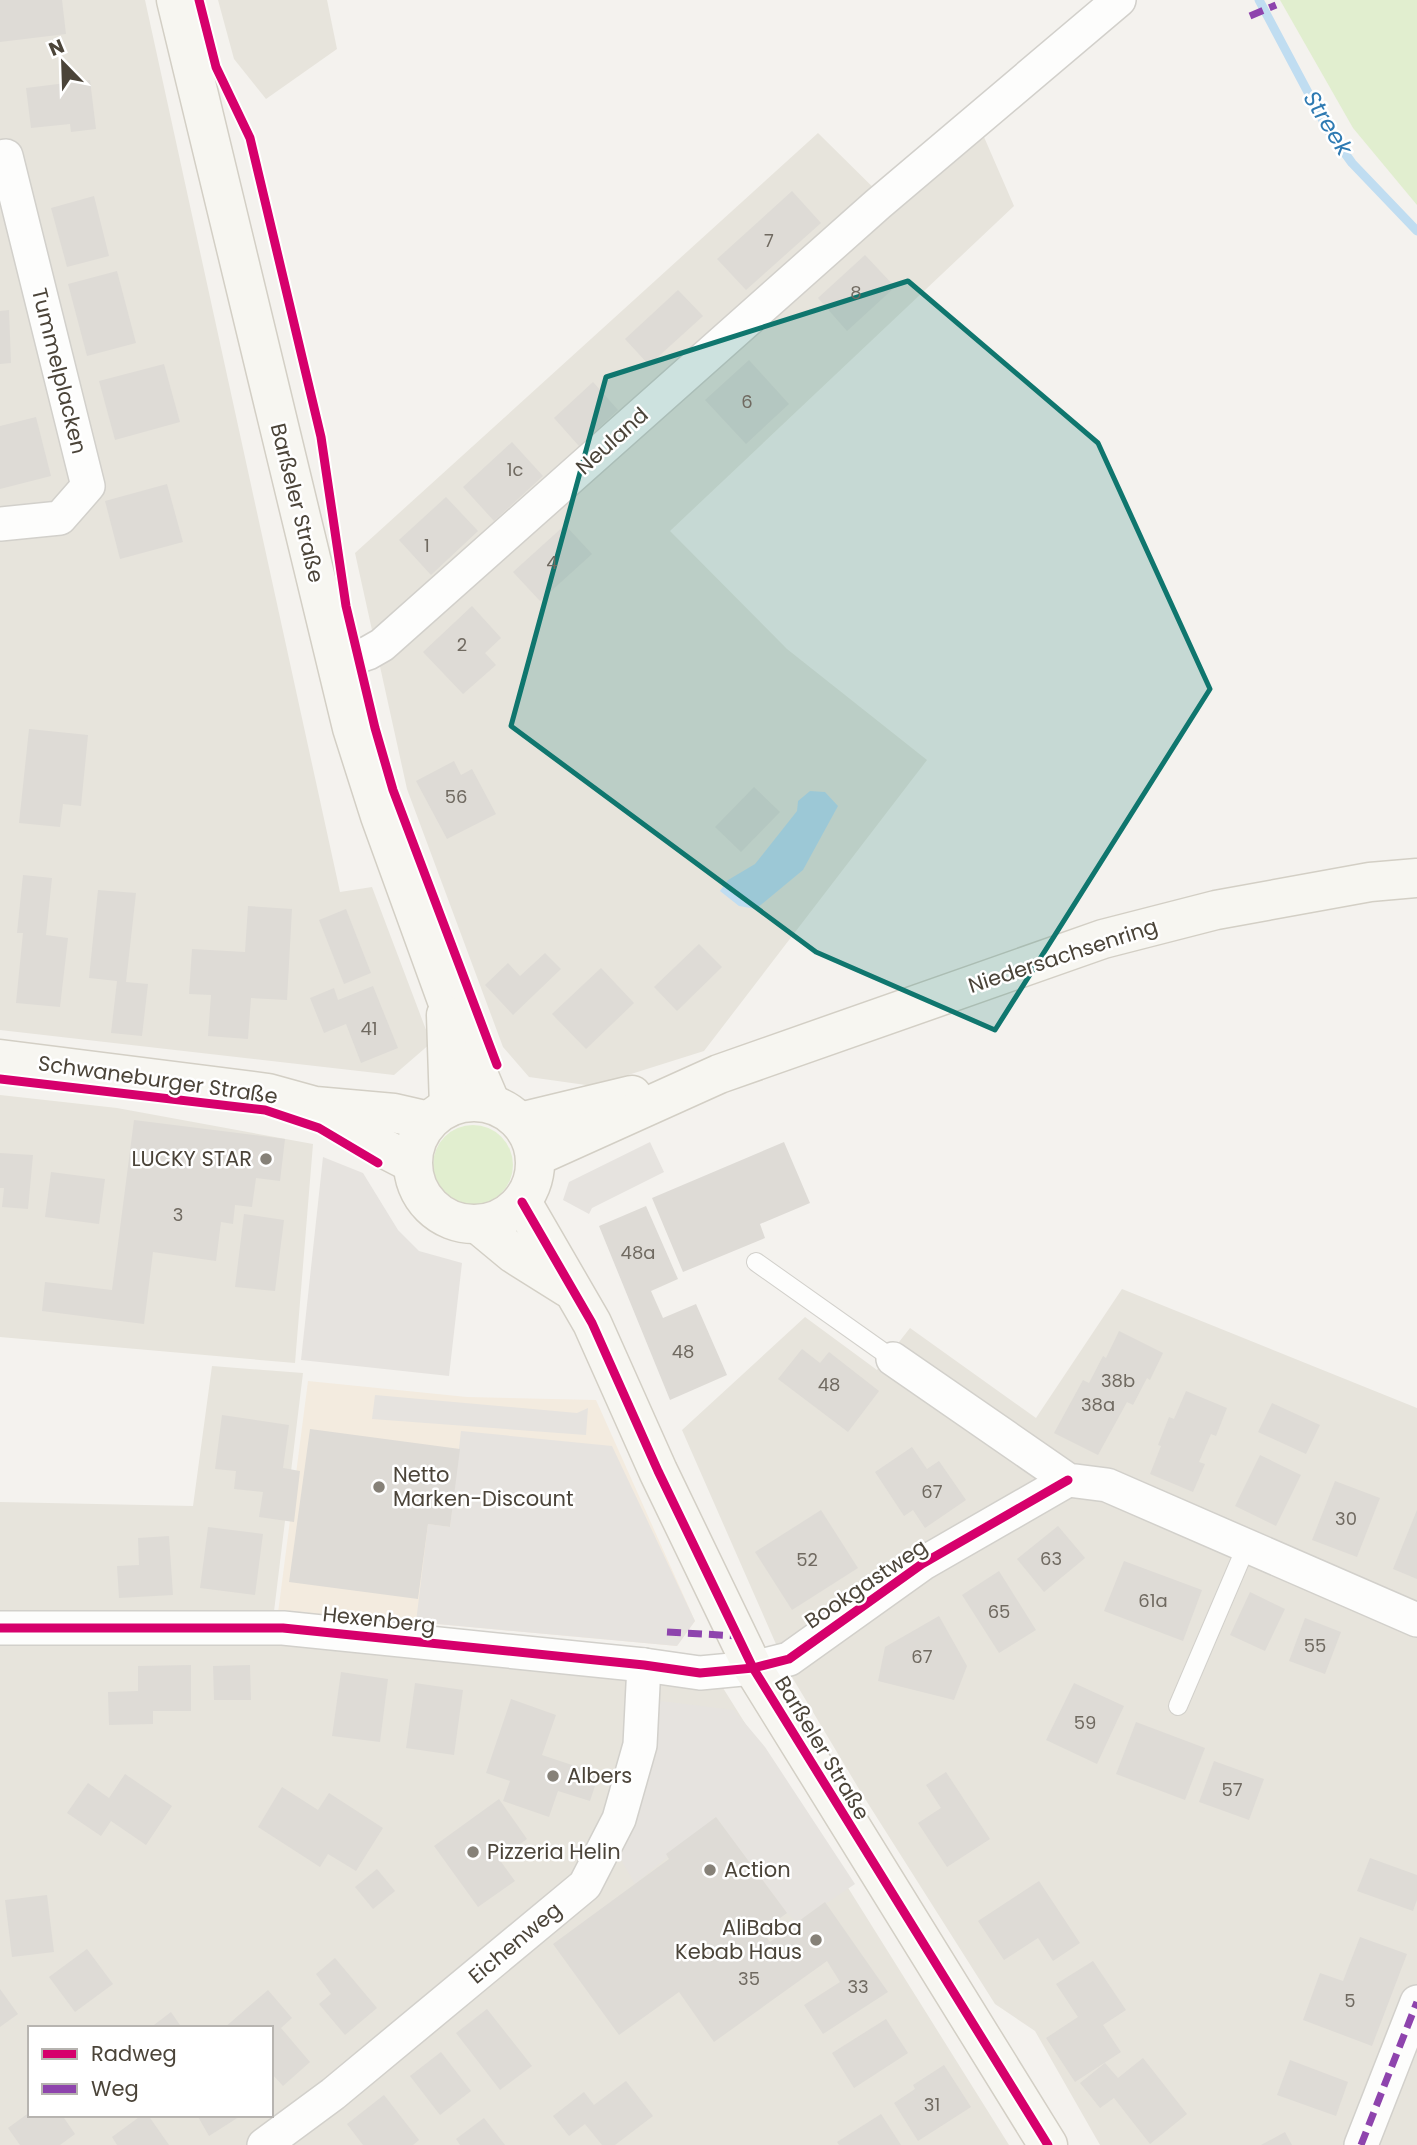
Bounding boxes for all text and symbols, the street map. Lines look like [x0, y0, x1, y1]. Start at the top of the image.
north arrow [28, 28, 98, 98]
text: N [45, 33, 68, 63]
water label: Streek [1296, 85, 1361, 162]
house number: 7 [764, 228, 774, 253]
house number: 8 [850, 280, 862, 305]
street label: Tummelplacken [25, 285, 94, 457]
house number: 6 [741, 389, 753, 414]
street label: Neuland [569, 400, 654, 481]
street label: Barßeler Straße [264, 420, 331, 586]
house number: 1c [507, 457, 523, 482]
house number: 1 [424, 533, 430, 558]
house number: 4 [546, 550, 558, 575]
house number: 2 [457, 632, 467, 657]
house number: 56 [445, 784, 467, 809]
street label: Niedersachsenring [964, 911, 1161, 1000]
house number: 41 [360, 1016, 378, 1041]
street label: Schwaneburger Straße [36, 1048, 280, 1111]
place label: LUCKY STAR [131, 1144, 252, 1173]
marker: LUCKY STAR [258, 1151, 274, 1167]
house number: 3 [173, 1202, 183, 1227]
house number: 48a [621, 1240, 655, 1265]
house number: 48 [672, 1339, 694, 1364]
house number: 38b [1101, 1368, 1135, 1393]
house number: 48 [818, 1372, 840, 1397]
house number: 38a [1081, 1392, 1115, 1417]
place label: Netto Marken-Discount [393, 1460, 574, 1513]
marker: Netto Marken-Discount [371, 1479, 387, 1495]
house number: 67 [921, 1479, 943, 1504]
house number: 30 [1335, 1506, 1357, 1531]
street label: Bookgastweg [799, 1532, 933, 1635]
house number: 63 [1040, 1546, 1062, 1571]
house number: 52 [796, 1547, 818, 1572]
house number: 61a [1138, 1588, 1168, 1613]
street label: Hexenberg [321, 1599, 437, 1640]
house number: 65 [988, 1599, 1010, 1624]
house number: 55 [1304, 1633, 1326, 1658]
house number: 67 [911, 1644, 933, 1669]
street label: Barßeler Straße [768, 1670, 877, 1825]
house number: 59 [1074, 1710, 1096, 1735]
place label: Albers [567, 1761, 632, 1790]
marker: Albers [545, 1768, 561, 1784]
house number: 57 [1221, 1777, 1243, 1802]
place label: Pizzeria Helin [487, 1837, 621, 1866]
marker: Pizzeria Helin [465, 1844, 481, 1860]
place label: Action [724, 1855, 791, 1884]
marker: Action [702, 1862, 718, 1878]
street label: Eichenweg [462, 1895, 567, 1990]
place label: AliBaba Kebab Haus [675, 1913, 802, 1966]
marker: AliBaba Kebab Haus [808, 1932, 824, 1948]
house number: 35 [738, 1966, 760, 1991]
house number: 33 [847, 1974, 869, 1999]
house number: 5 [1344, 1988, 1356, 2013]
legend [28, 2026, 273, 2117]
text: Radweg [91, 2039, 177, 2068]
text: Weg [91, 2074, 139, 2103]
house number: 31 [924, 2092, 940, 2117]

